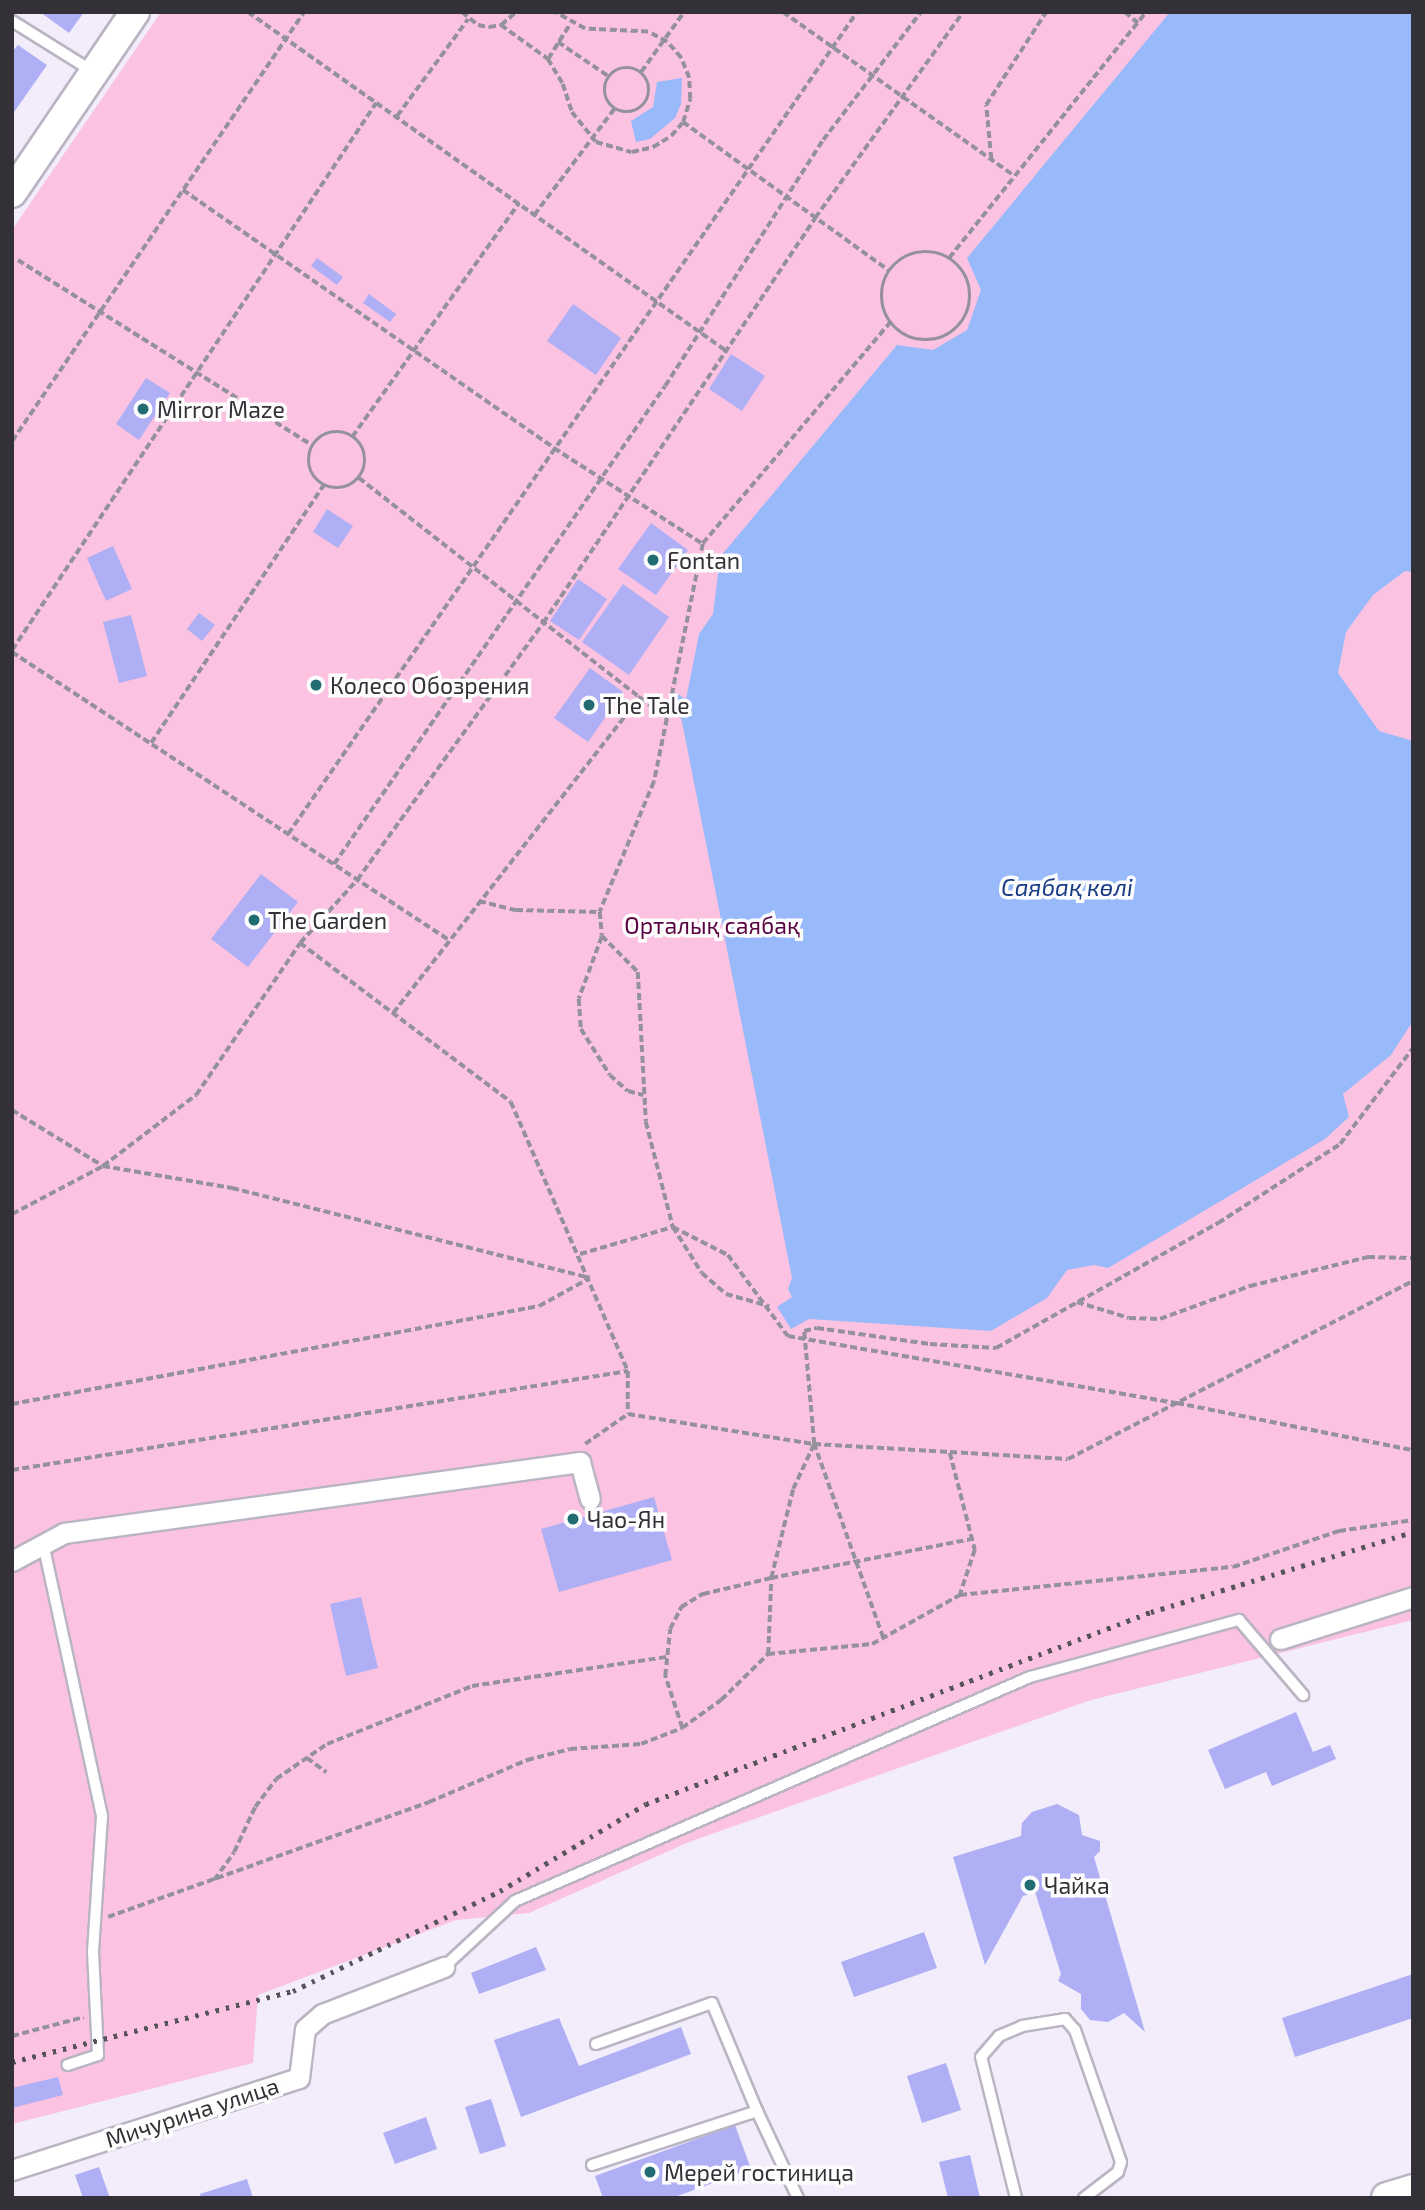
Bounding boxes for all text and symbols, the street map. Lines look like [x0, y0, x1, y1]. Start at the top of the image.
place label: Mirror Maze [157, 395, 285, 423]
marker: Mirror Maze [135, 401, 151, 417]
place label: Fontan [667, 546, 740, 574]
marker: Fontan [645, 552, 661, 568]
place label: Колесо Обозрения [330, 671, 530, 699]
marker: Колесо Обозрения [308, 677, 324, 693]
place label: The Tale [603, 691, 690, 719]
marker: The Tale [581, 697, 597, 713]
water label: Саябақ көлі [1001, 873, 1133, 901]
place label: The Garden [268, 906, 387, 934]
park label: Орталық саябақ [624, 911, 800, 939]
marker: The Garden [246, 912, 262, 928]
place label: Чао-Ян [587, 1505, 665, 1533]
marker: Чао-Ян [565, 1511, 581, 1527]
place label: Чайка [1044, 1871, 1110, 1899]
marker: Чайка [1022, 1877, 1038, 1893]
street label: Мичурина улица [102, 2071, 282, 2153]
place label: Мерей гостиница [664, 2158, 854, 2186]
marker: Мерей гостиница [642, 2164, 658, 2180]

